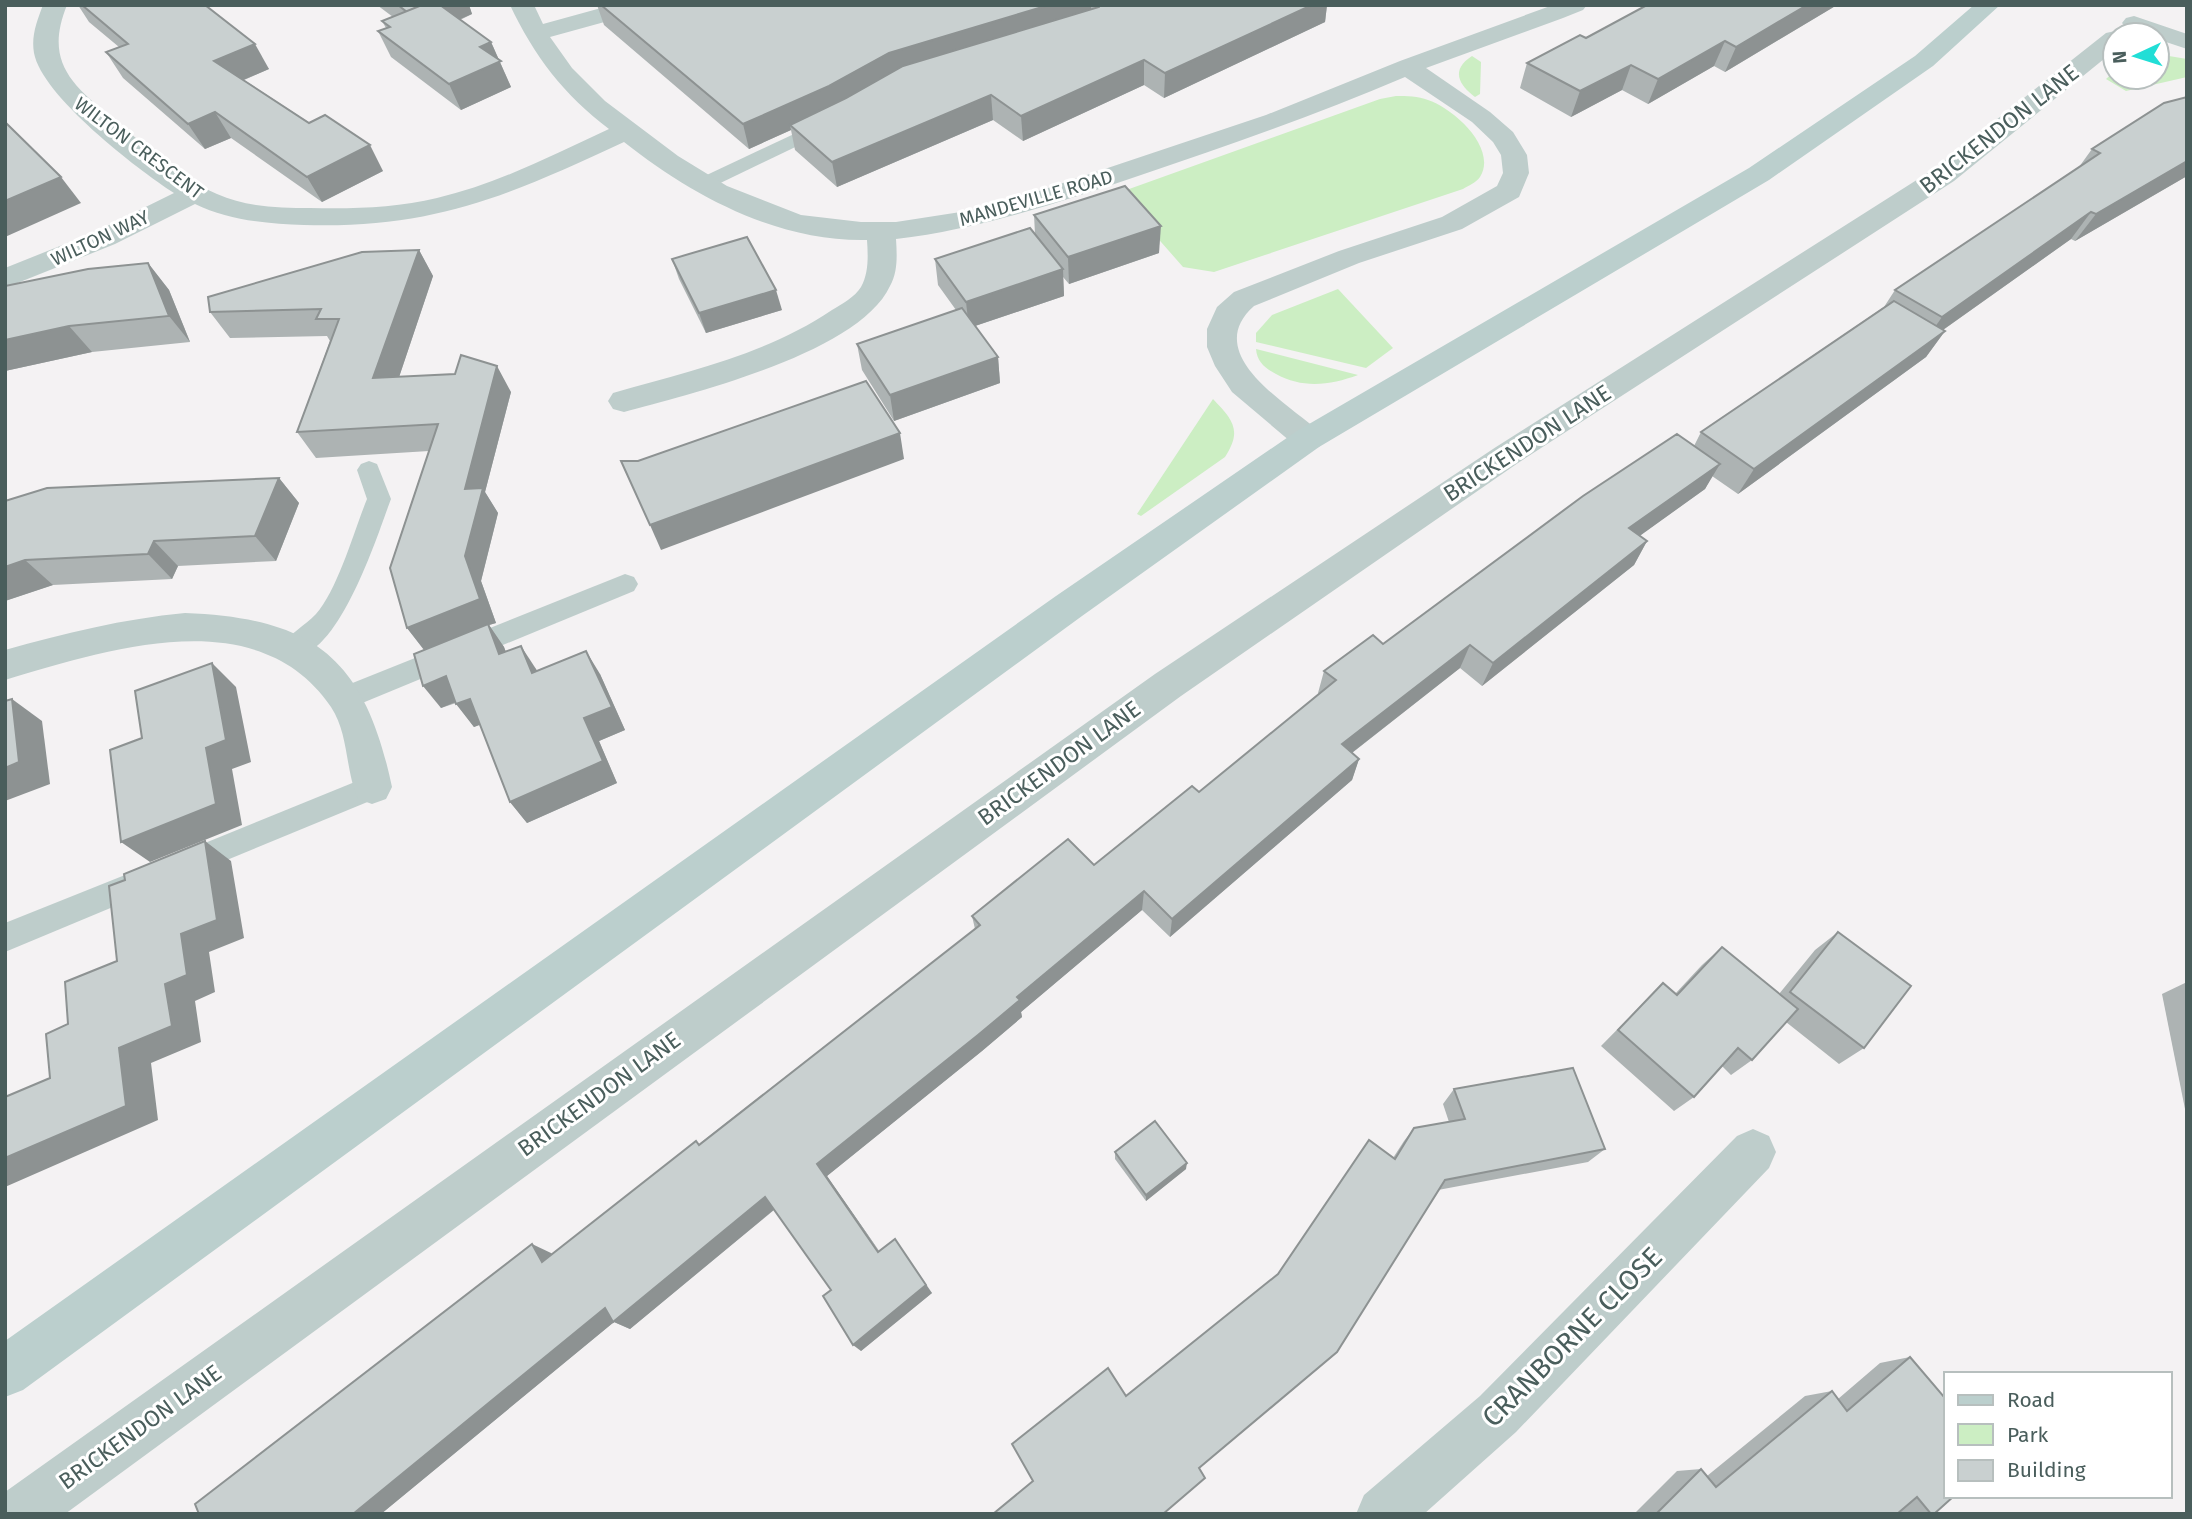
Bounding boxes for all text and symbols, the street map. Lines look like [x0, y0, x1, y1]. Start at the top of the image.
north arrow [2101, 21, 2171, 91]
text: N [2108, 50, 2131, 64]
street label: BRICKENDON LANE [1914, 58, 2084, 200]
street label: WILTON CRESCENT [70, 92, 208, 204]
street label: MANDEVILLE ROAD [957, 165, 1115, 231]
street label: WILTON WAY [47, 205, 153, 271]
street label: BRICKENDON LANE [1438, 378, 1616, 508]
street label: BRICKENDON LANE [972, 695, 1146, 831]
street label: BRICKENDON LANE [512, 1026, 686, 1162]
street label: CRANBORNE CLOSE [1475, 1240, 1669, 1434]
street label: BRICKENDON LANE [53, 1359, 227, 1495]
legend [1944, 1372, 2171, 1498]
text: Road [2007, 1387, 2055, 1413]
text: Park [2007, 1422, 2049, 1448]
text: Building [2007, 1457, 2086, 1483]

